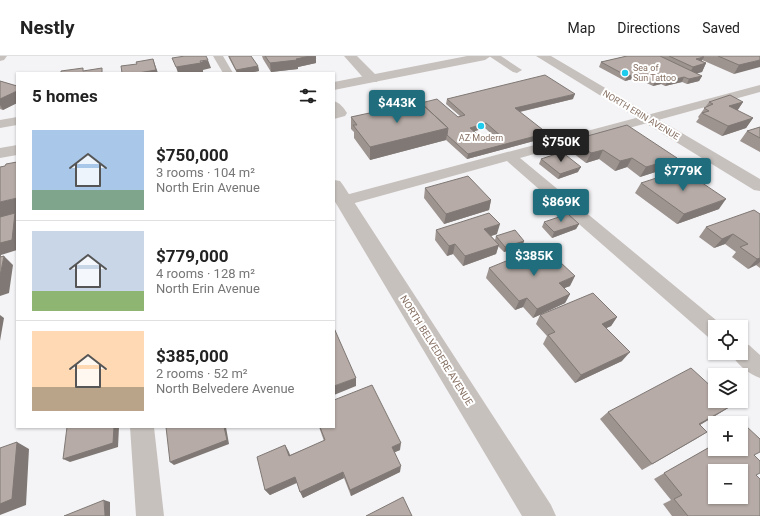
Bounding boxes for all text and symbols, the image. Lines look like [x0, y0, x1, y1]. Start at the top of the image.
text: Nestly [20, 16, 74, 39]
text: Map [568, 20, 595, 36]
text: Directions [617, 20, 680, 36]
text: Saved [702, 20, 740, 36]
place label: Sea of Sun Tattoo [633, 63, 676, 83]
marker: Sea of Sun Tattoo [620, 68, 630, 78]
icon: filters [297, 85, 319, 107]
text: 5 homes [32, 86, 98, 106]
street label: NORTH ERIN AVENUE [601, 88, 681, 142]
pin: $443K [369, 90, 425, 124]
text: $443K [378, 95, 416, 110]
marker: AZ Modern [476, 121, 486, 131]
pin: $750K [533, 129, 589, 163]
place label: AZ Modern [459, 133, 503, 143]
text: $750K [542, 134, 580, 149]
text: $750,000 [156, 145, 228, 165]
icon: home [64, 146, 112, 194]
pin: $779K [655, 158, 711, 192]
text: $779K [664, 163, 702, 178]
text: 3 rooms · 104 m² [156, 165, 255, 180]
text: North Erin Avenue [156, 180, 260, 195]
pin: $869K [533, 189, 589, 223]
text: $869K [542, 194, 580, 209]
pin: $385K [506, 243, 562, 277]
text: $779,000 [156, 246, 228, 266]
icon: home [64, 247, 112, 295]
text: $385K [515, 248, 553, 263]
text: 4 rooms · 128 m² [156, 266, 255, 281]
text: North Erin Avenue [156, 281, 260, 296]
street label: NORTH BELVEDERE AVENUE [398, 293, 475, 408]
map controls [708, 320, 748, 504]
button: locate [708, 320, 748, 360]
text: $385,000 [156, 346, 228, 366]
icon: home [64, 347, 112, 395]
text: 2 rooms · 52 m² [156, 366, 248, 381]
button: layers [708, 368, 748, 408]
text: North Belvedere Avenue [156, 381, 294, 396]
button: + [708, 416, 748, 456]
button: − [708, 464, 748, 504]

